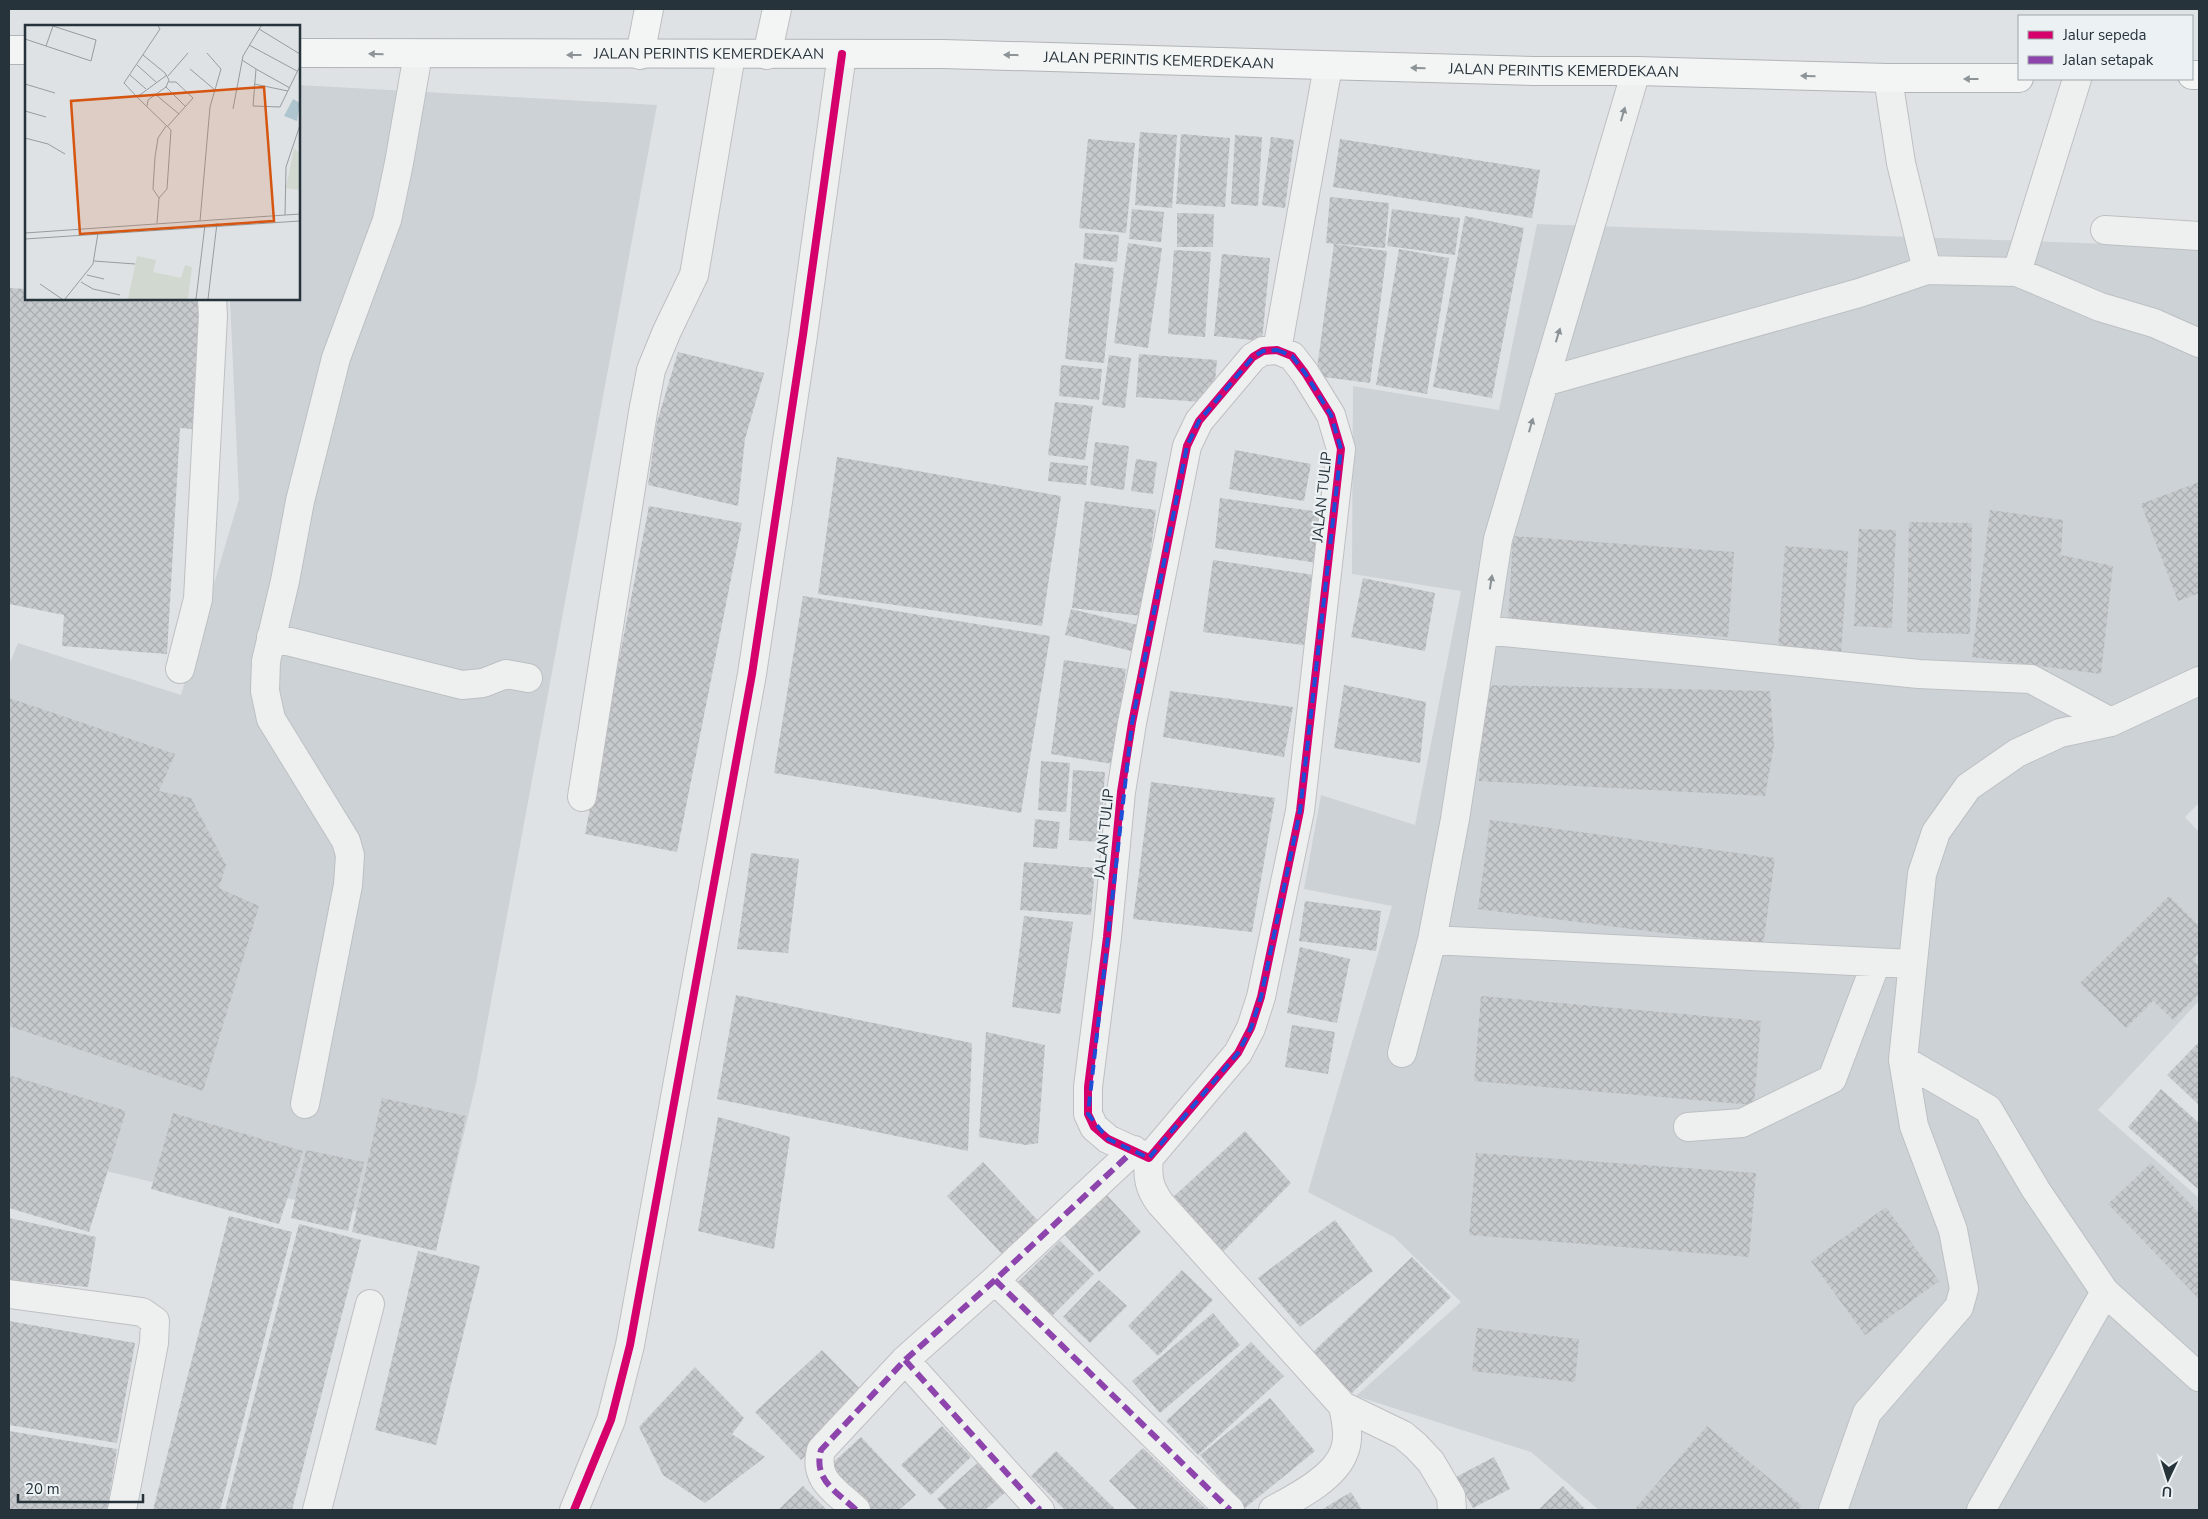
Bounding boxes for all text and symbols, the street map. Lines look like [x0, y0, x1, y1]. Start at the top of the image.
legend [2018, 15, 2193, 80]
inset map [25, 25, 300, 300]
text: Jalur sepeda [2062, 25, 2147, 45]
street label: JALAN PERINTIS KEMERDEKAAN [593, 43, 824, 64]
street label: JALAN PERINTIS KEMERDEKAAN [1042, 47, 1274, 74]
one-way arrow [368, 50, 384, 58]
text: Jalan setapak [2062, 50, 2154, 70]
one-way arrow [565, 51, 581, 59]
one-way arrow [1003, 51, 1019, 59]
street label: JALAN PERINTIS KEMERDEKAAN [1447, 59, 1679, 82]
one-way arrow [1410, 64, 1426, 72]
one-way arrow [1800, 72, 1816, 80]
one-way arrow [1962, 75, 1978, 83]
one-way arrow [1619, 107, 1627, 122]
one-way arrow [1554, 327, 1562, 342]
one-way arrow [1528, 417, 1536, 432]
street label: JALAN TULIP [1307, 450, 1337, 544]
one-way arrow [1488, 573, 1496, 589]
street label: JALAN TULIP [1089, 787, 1119, 881]
north arrow [2143, 1454, 2193, 1504]
scale bar [18, 1472, 142, 1504]
text: 20 m [25, 1479, 60, 1499]
text: U [2161, 1482, 2173, 1501]

